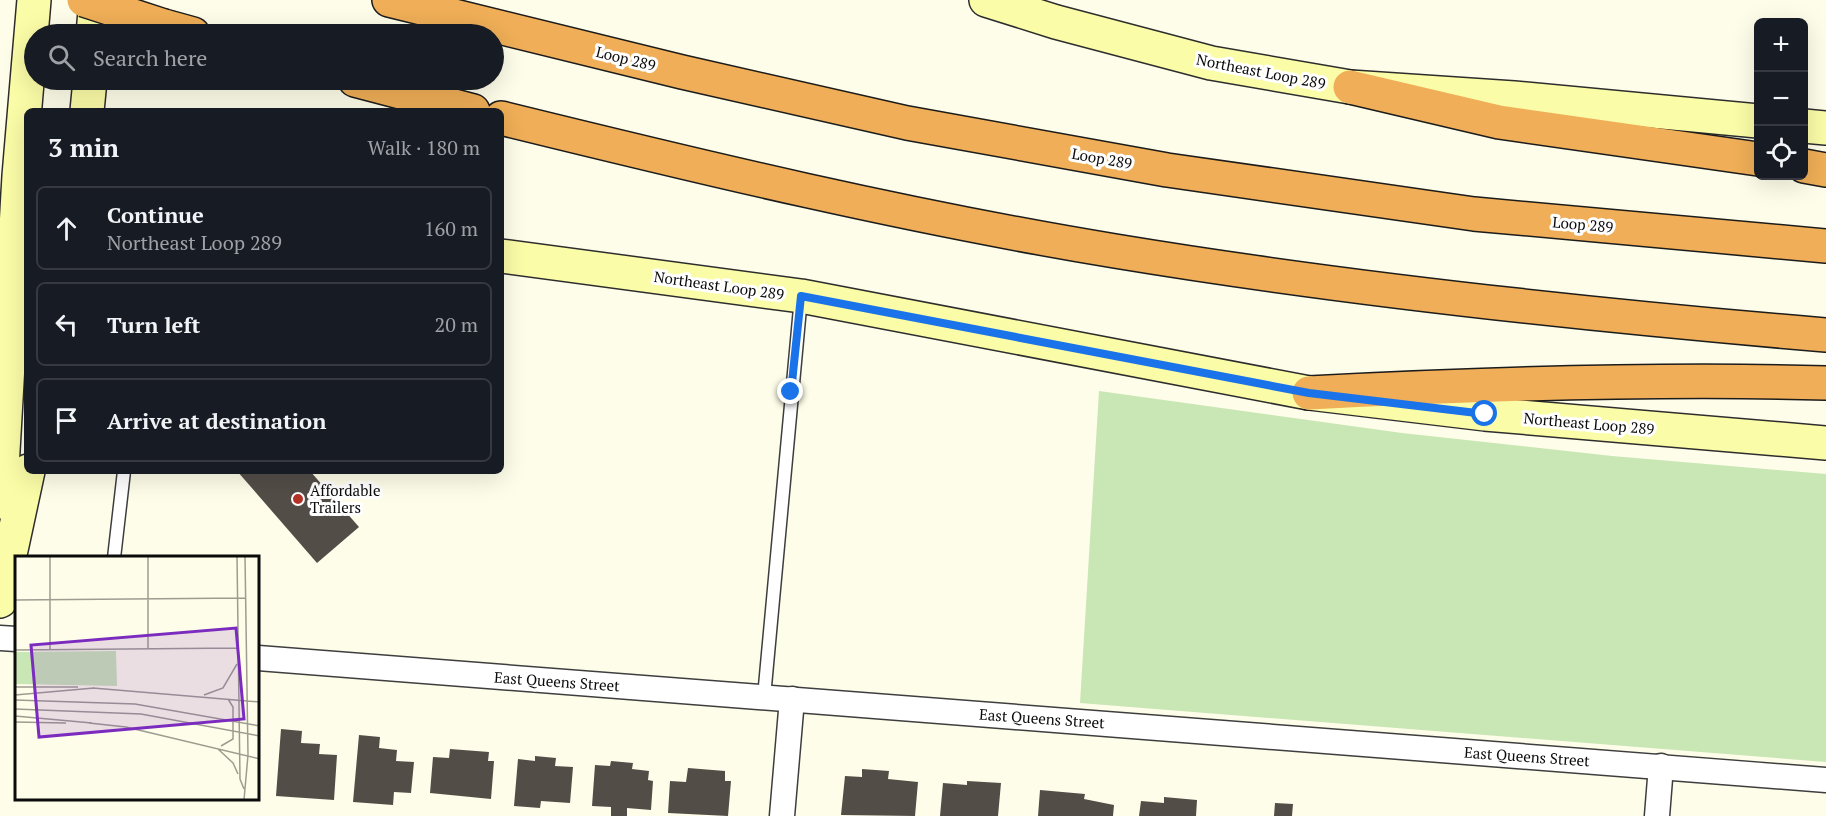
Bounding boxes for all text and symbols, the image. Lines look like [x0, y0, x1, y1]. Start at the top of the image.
map controls [1754, 18, 1808, 180]
button: + [1754, 18, 1808, 72]
search box [24, 24, 504, 90]
icon: search [45, 41, 78, 74]
street label: Loop 289 [594, 41, 658, 75]
text: Search here [93, 43, 207, 72]
street label: Northeast Loop 289 [1195, 49, 1327, 93]
button: − [1754, 72, 1808, 126]
button: locate [1754, 126, 1808, 180]
text: 3 min [48, 130, 119, 164]
text: Walk · 180 m [368, 134, 480, 161]
street label: Loop 289 [1070, 143, 1134, 173]
text: Continue [107, 200, 204, 229]
street label: Loop 289 [1552, 211, 1614, 237]
icon: ahead [50, 212, 83, 245]
text: 160 m [424, 215, 478, 242]
text: Northeast Loop 289 [107, 229, 282, 256]
street label: Northeast Loop 289 [653, 266, 785, 304]
icon: left [50, 308, 83, 341]
text: Turn left [107, 310, 200, 339]
text: 20 m [435, 311, 478, 338]
route end [777, 378, 803, 404]
route start [1471, 400, 1497, 426]
icon: arrive [50, 404, 83, 437]
text: Arrive at destination [107, 406, 326, 435]
street label: Northeast Loop 289 [1523, 407, 1655, 439]
place label: Affordable Trailers [310, 480, 380, 517]
marker: Affordable Trailers [291, 492, 305, 506]
inset map [15, 556, 260, 801]
street label: East Queens Street [494, 667, 621, 695]
street label: East Queens Street [979, 704, 1106, 732]
street label: East Queens Street [1464, 742, 1591, 770]

